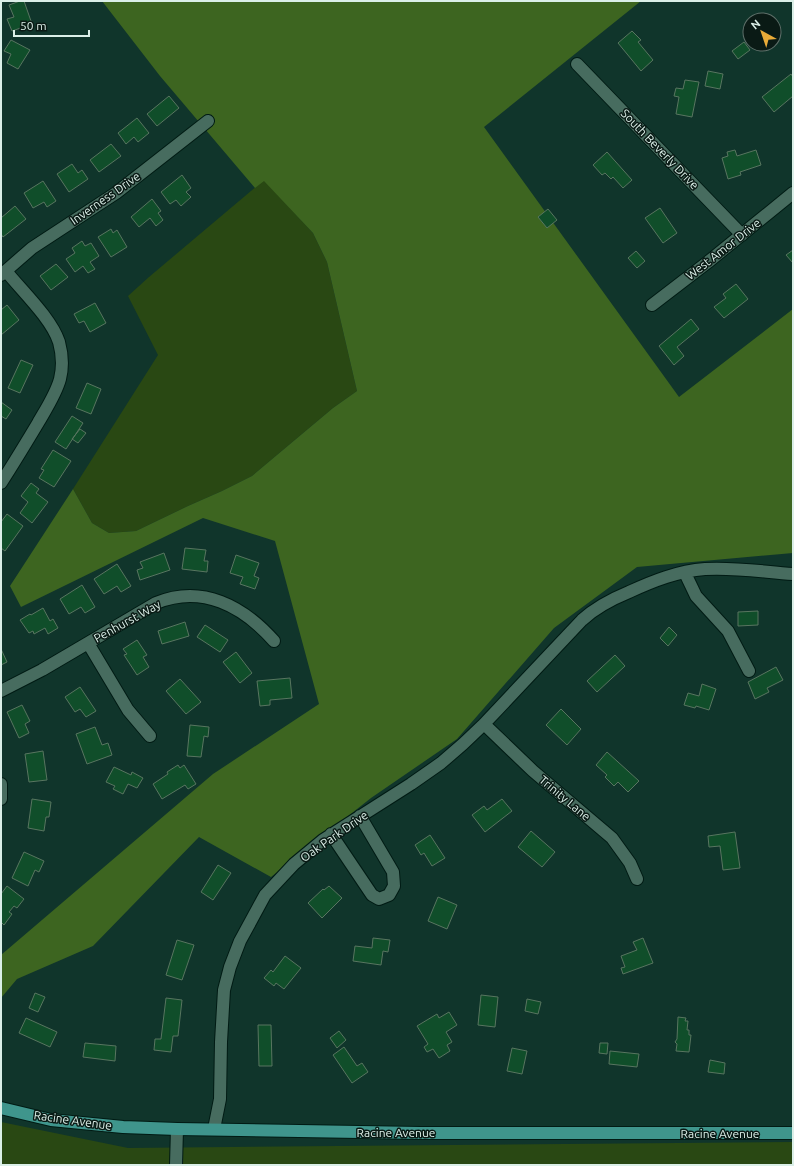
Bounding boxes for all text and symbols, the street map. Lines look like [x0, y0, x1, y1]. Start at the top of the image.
scale bar [14, 12, 89, 38]
north arrow [742, 12, 782, 52]
text: N [749, 17, 763, 32]
text: 50 m [20, 19, 47, 32]
street label: South Beverly Drive [619, 106, 701, 192]
street label: Inverness Drive [68, 169, 142, 227]
street label: West Amor Drive [683, 216, 763, 282]
street label: Penhurst Way [91, 597, 163, 645]
street label: Trinity Lane [537, 773, 593, 823]
street label: Oak Park Drive [298, 808, 370, 864]
street label: Racine Avenue [33, 1108, 113, 1132]
street label: Racine Avenue [357, 1126, 435, 1139]
street label: Racine Avenue [681, 1127, 759, 1140]

